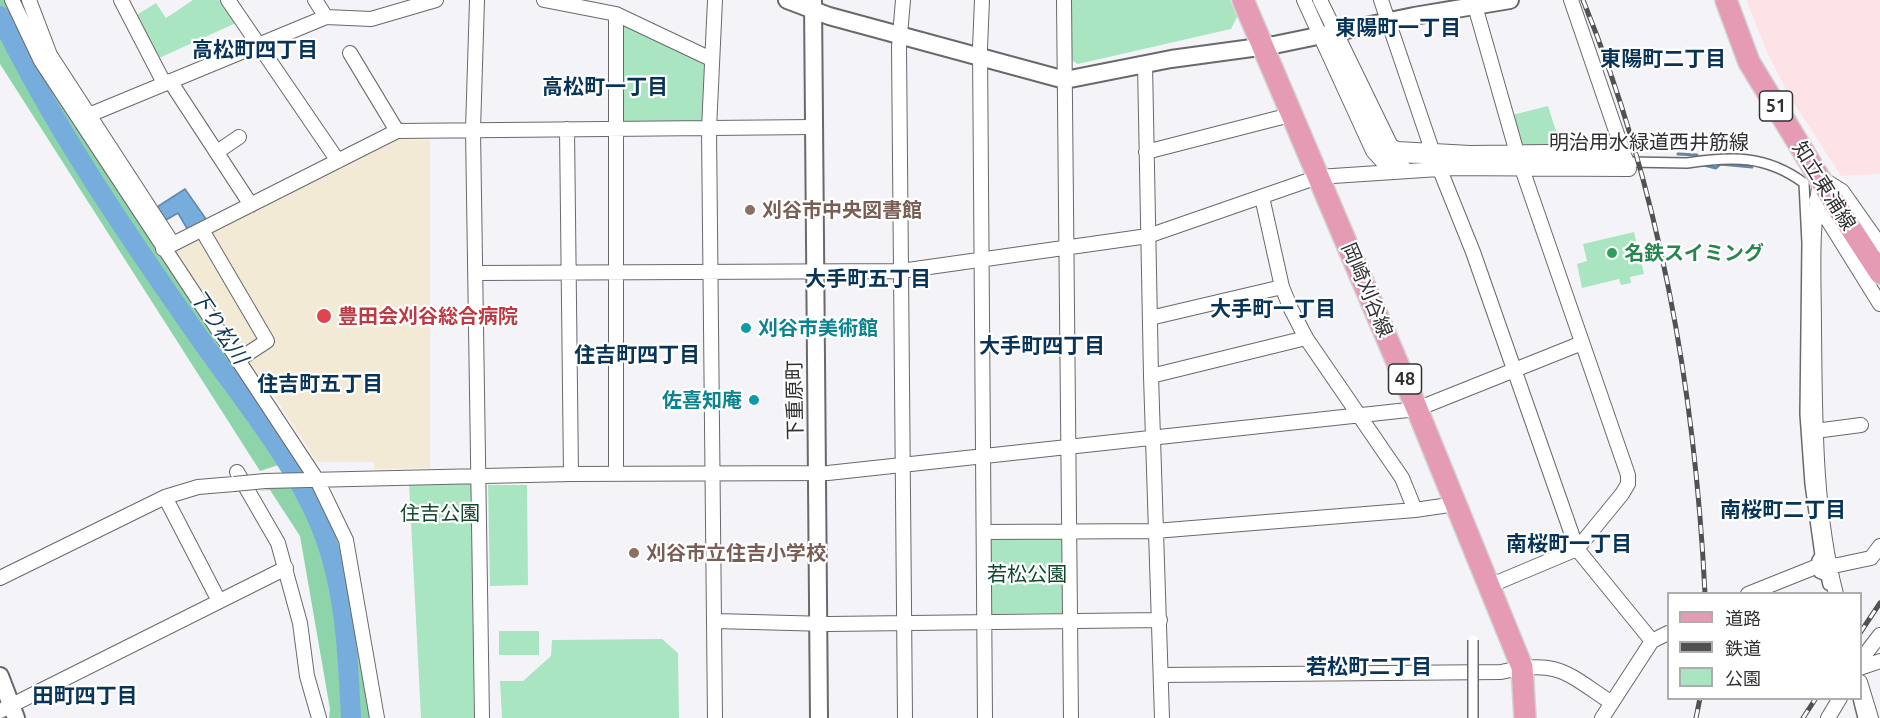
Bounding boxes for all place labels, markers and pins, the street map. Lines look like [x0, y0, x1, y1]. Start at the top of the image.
place label: 刈谷市中央図書館 [762, 198, 922, 222]
marker: 刈谷市中央図書館 [743, 203, 757, 217]
place label: 名鉄スイミング [1624, 241, 1764, 265]
marker: 名鉄スイミング [1605, 246, 1619, 260]
place label: 豊田会刈谷総合病院 [338, 304, 518, 328]
marker: 豊田会刈谷総合病院 [315, 307, 333, 325]
place label: 刈谷市美術館 [758, 316, 878, 340]
marker: 刈谷市美術館 [739, 321, 753, 335]
place label: 佐喜知庵 [662, 388, 742, 412]
marker: 佐喜知庵 [747, 393, 761, 407]
place label: 刈谷市立住吉小学校 [646, 541, 826, 565]
marker: 刈谷市立住吉小学校 [627, 546, 641, 560]

